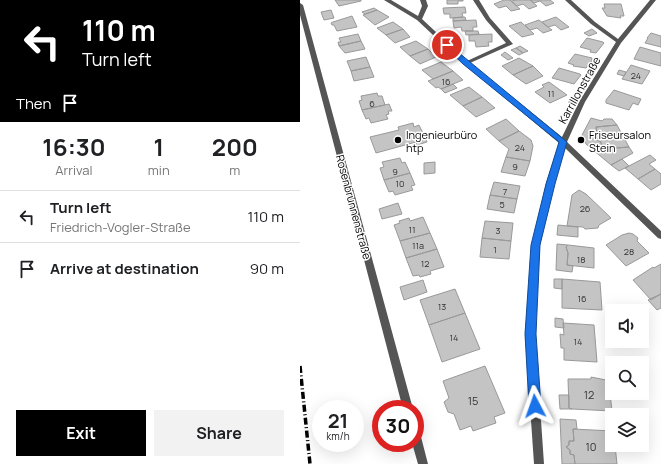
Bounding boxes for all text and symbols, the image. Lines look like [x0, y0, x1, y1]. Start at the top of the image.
text: 110 m [82, 11, 156, 49]
icon: left [16, 16, 68, 68]
pin [430, 28, 464, 62]
icon: arrive [436, 34, 458, 56]
text: Turn left [82, 47, 152, 71]
street label: Karrillonstraße [554, 53, 604, 126]
house number: 24 [631, 69, 641, 82]
house number: 16 [441, 75, 451, 88]
house number: 11 [547, 87, 555, 100]
icon: arrive [59, 92, 81, 114]
text: Then [16, 93, 51, 114]
house number: 6 [369, 97, 375, 110]
place label: Ingenieurbüro htp [406, 127, 478, 155]
place label: Friseursalon Stein [589, 127, 651, 155]
text: 16:30 [42, 130, 106, 163]
text: 1 [153, 130, 164, 163]
text: 200 [212, 130, 258, 163]
marker: Ingenieurbüro htp [393, 135, 403, 145]
marker: Friseursalon Stein [576, 135, 586, 145]
house number: 24 [515, 141, 525, 154]
street label: Rosenbrunnenstraße [333, 153, 375, 262]
house number: 9 [512, 160, 518, 173]
text: Arrival [55, 161, 92, 179]
text: min [148, 161, 170, 179]
text: m [229, 161, 240, 179]
house number: 9 [392, 165, 398, 178]
house number: 10 [396, 177, 405, 190]
house number: 7 [503, 185, 508, 198]
text: Turn left [50, 197, 112, 218]
house number: 5 [499, 198, 505, 211]
house number: 26 [580, 202, 591, 215]
icon: left [16, 206, 38, 228]
text: 110 m [247, 206, 284, 227]
text: Friedrich-Vogler-Straße [50, 218, 191, 236]
house number: 11 [408, 223, 416, 236]
house number: 3 [496, 224, 501, 237]
house number: 11a [412, 239, 424, 252]
house number: 1 [493, 243, 497, 256]
house number: 28 [624, 245, 634, 258]
house number: 18 [577, 253, 585, 266]
house number: 12 [421, 257, 429, 270]
icon: arrive [16, 258, 38, 280]
text: Arrive at destination [50, 258, 199, 279]
text: 90 m [250, 258, 284, 279]
house number: 16 [577, 292, 587, 305]
house number: 13 [438, 300, 446, 313]
map controls [605, 304, 649, 452]
button: sound [605, 304, 649, 348]
house number: 14 [450, 331, 458, 344]
house number: 14 [574, 335, 582, 348]
button: search [605, 356, 649, 400]
position arrow [514, 385, 556, 427]
house number: 12 [584, 387, 594, 402]
house number: 15 [468, 393, 478, 408]
speed limit sign: 30 [372, 400, 424, 452]
text: 21 [328, 407, 348, 434]
button: layers [605, 408, 649, 452]
button: Exit [16, 410, 146, 456]
button: Share [154, 410, 284, 456]
text: km/h [326, 429, 350, 443]
house number: 10 [585, 439, 597, 454]

